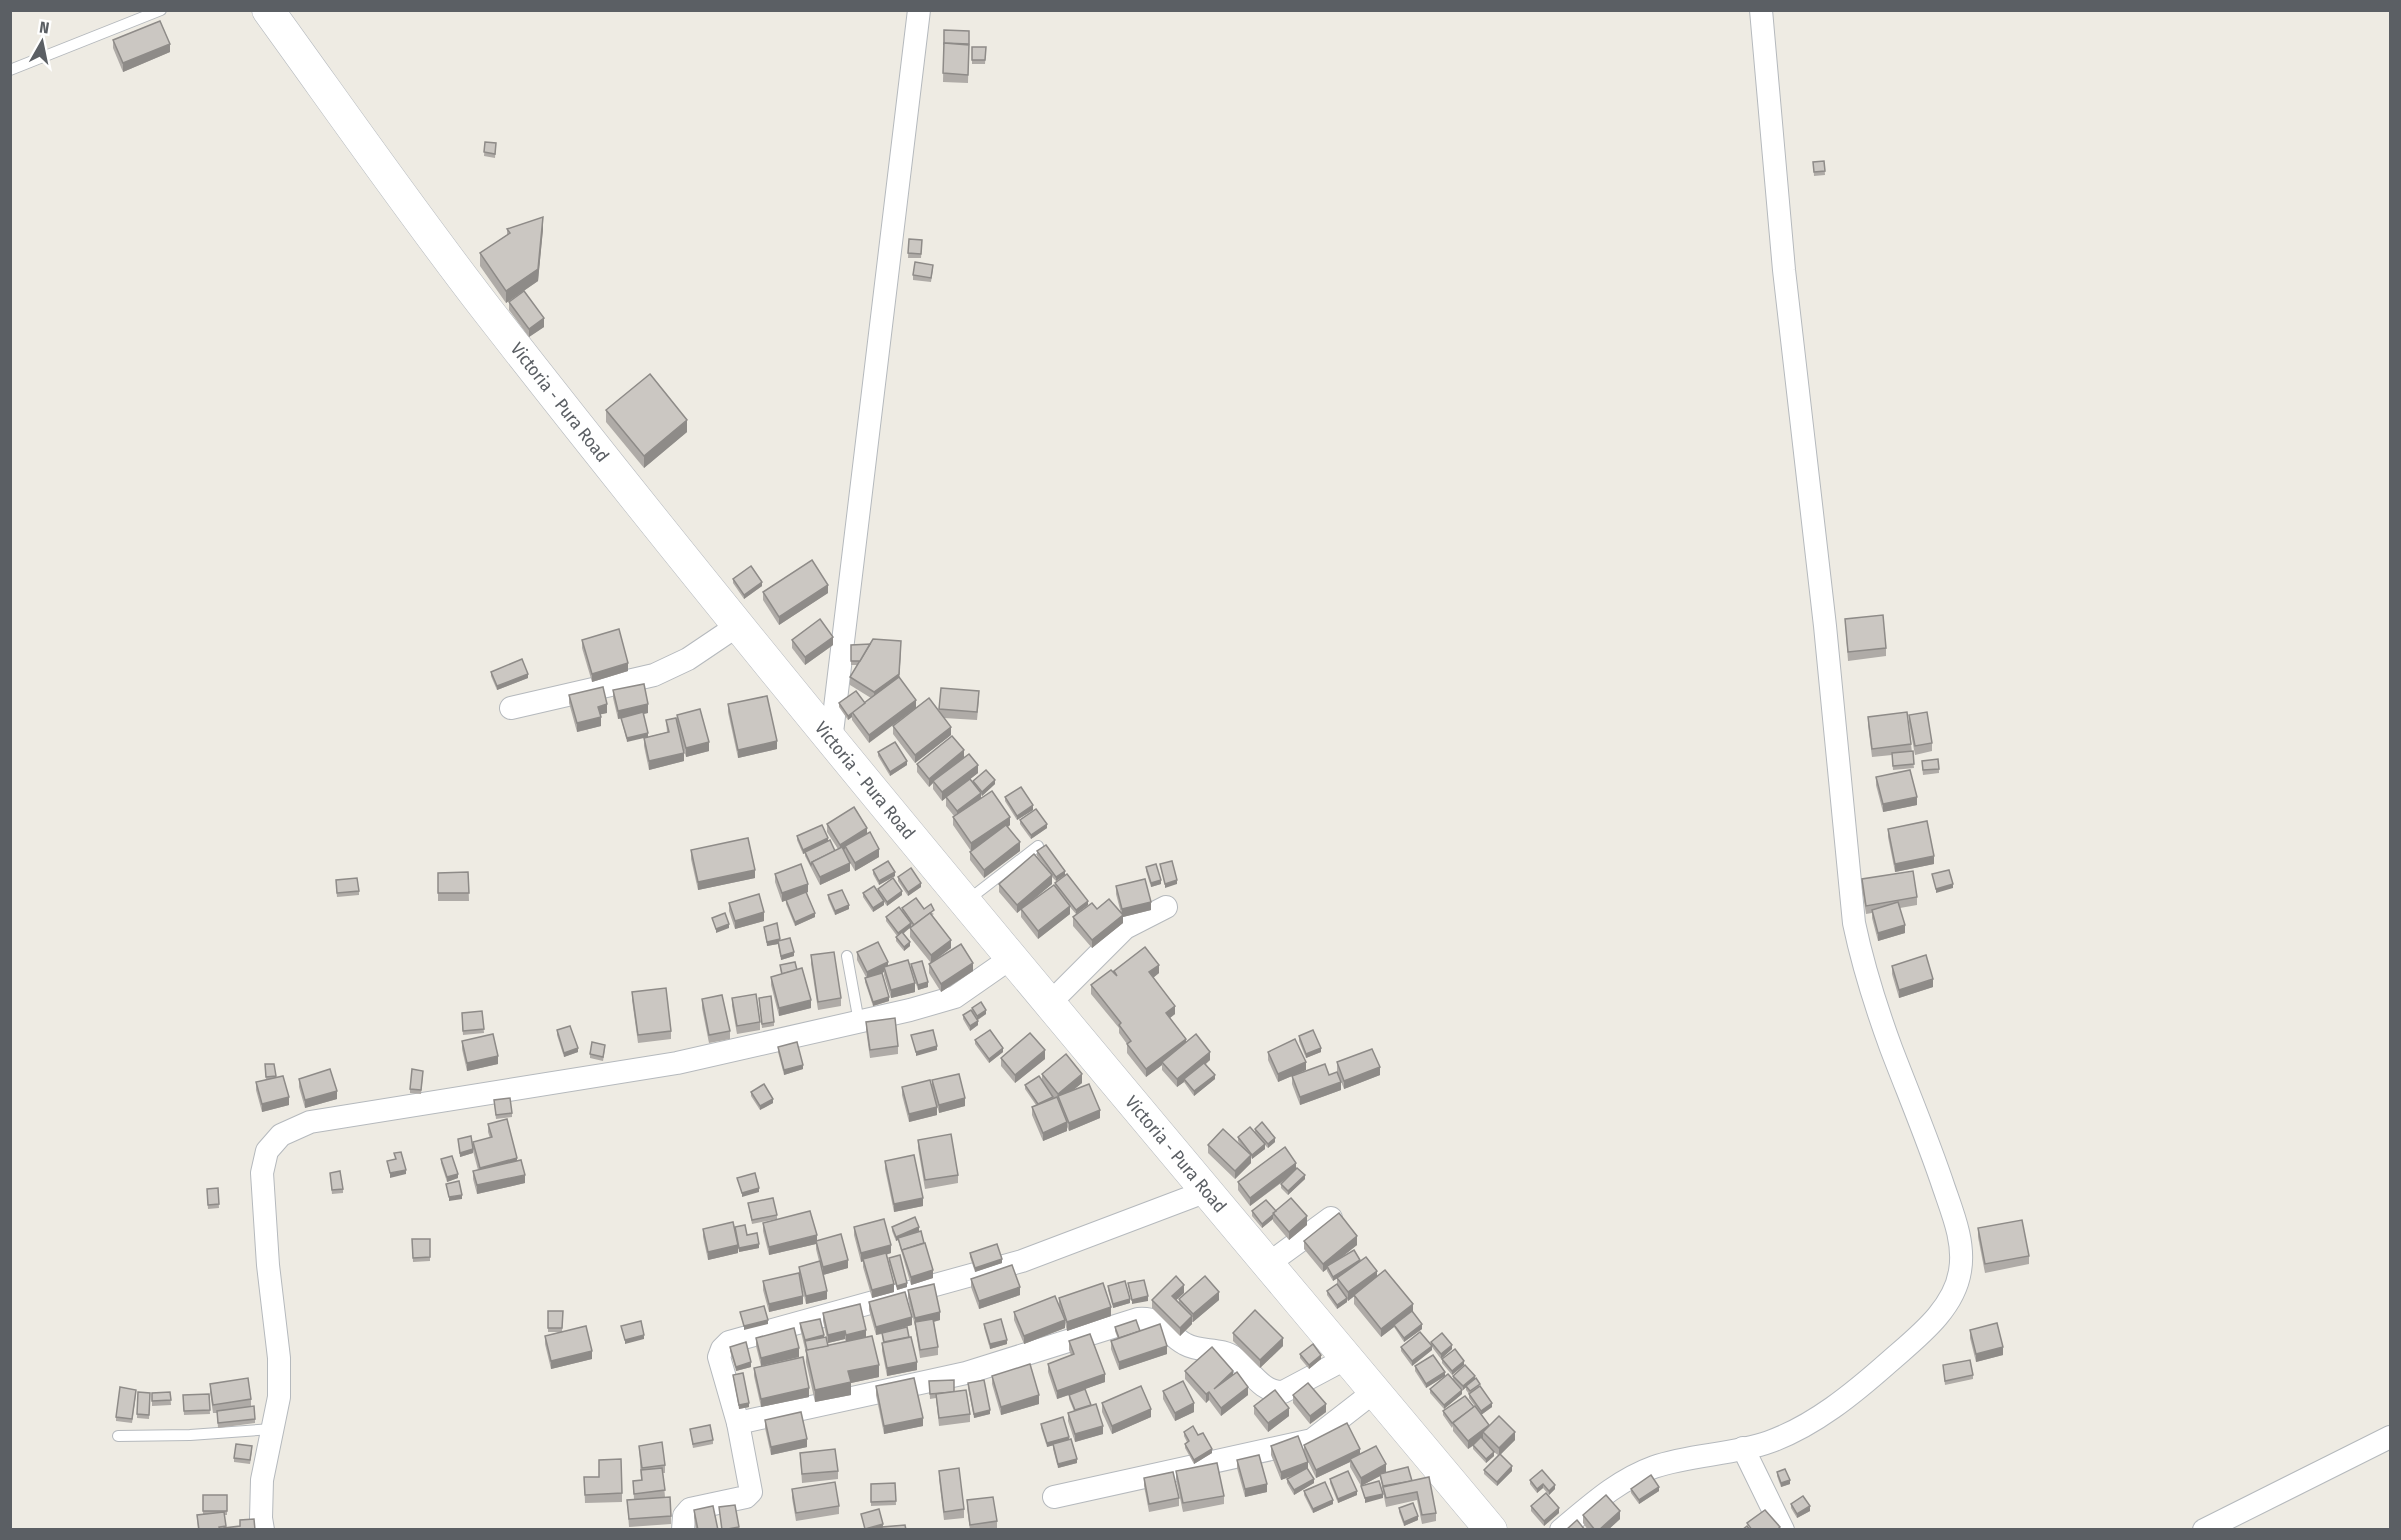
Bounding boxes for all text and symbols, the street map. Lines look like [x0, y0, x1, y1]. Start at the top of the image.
north arrow [12, 12, 72, 72]
text: N [38, 18, 50, 38]
street label: Victoria - Pura Road [506, 338, 614, 466]
street label: Victoria - Pura Road [810, 717, 920, 844]
street label: Victoria - Pura Road [1120, 1091, 1231, 1217]

